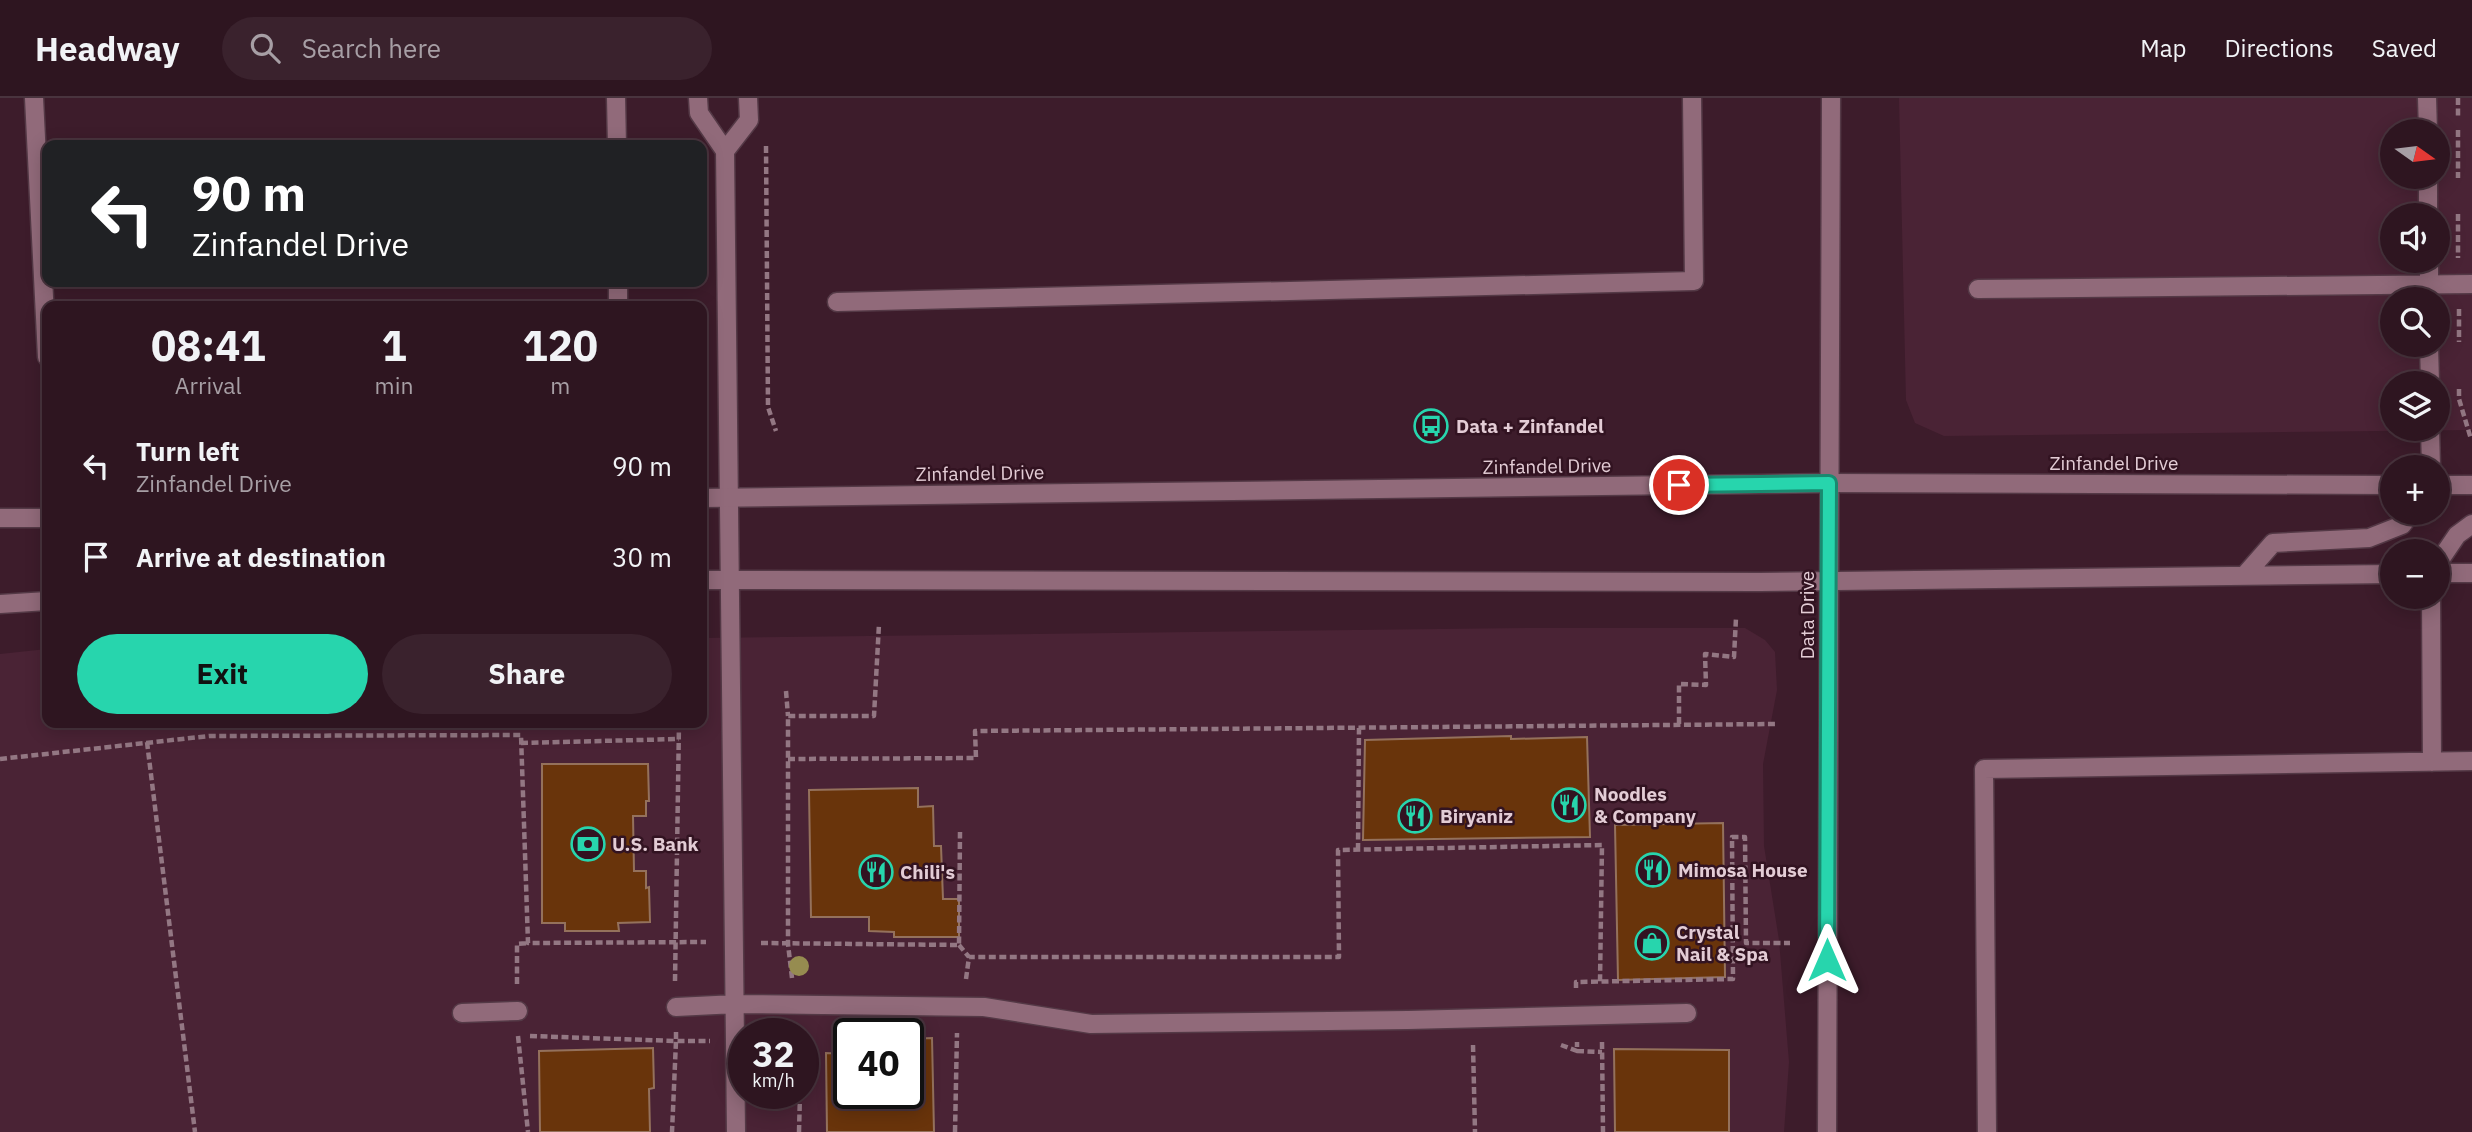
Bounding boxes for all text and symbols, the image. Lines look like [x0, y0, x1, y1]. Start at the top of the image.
search box [222, 17, 712, 80]
text: Headway [35, 27, 180, 70]
icon: search [246, 29, 284, 67]
text: Search here [302, 31, 441, 65]
text: Map [2140, 32, 2186, 64]
text: Directions [2224, 32, 2334, 64]
text: Saved [2372, 32, 2437, 64]
north arrow [2380, 119, 2450, 189]
map controls [2380, 119, 2450, 609]
text: 90 m [192, 161, 306, 224]
icon: left [77, 168, 168, 259]
button: sound [2380, 203, 2450, 273]
text: Zinfandel Drive [192, 223, 409, 265]
button: search [2380, 287, 2450, 357]
text: 08:41 [151, 318, 266, 373]
text: 1 [381, 318, 407, 373]
text: 120 [522, 318, 598, 373]
text: Arrival [175, 370, 242, 400]
text: min [375, 370, 413, 400]
text: m [550, 370, 570, 400]
button: layers [2380, 371, 2450, 441]
bus stop icon: Data + Zinfandel [1412, 407, 1450, 445]
place label: Data + Zinfandel [1456, 414, 1604, 438]
text: Turn left [136, 434, 239, 468]
icon: left [77, 447, 115, 485]
text: 90 m [612, 449, 672, 483]
street label: Zinfandel Drive [2050, 451, 2178, 475]
street label: Zinfandel Drive [1482, 453, 1612, 479]
pin [1649, 455, 1709, 515]
button: + [2380, 455, 2450, 525]
street label: Zinfandel Drive [915, 460, 1045, 486]
icon: arrive [1660, 466, 1698, 504]
text: Zinfandel Drive [136, 468, 292, 498]
icon: arrive [77, 538, 115, 576]
button: − [2380, 539, 2450, 609]
text: Arrive at destination [136, 540, 386, 574]
text: 30 m [612, 540, 672, 574]
street label: Data Drive [1795, 571, 1819, 659]
button: Exit [77, 634, 368, 714]
button: Share [382, 634, 672, 714]
place label: Noodles & Company [1594, 782, 1697, 828]
restaurant icon: Noodles & Company [1550, 786, 1588, 824]
restaurant icon: Biryaniz [1396, 797, 1434, 835]
place label: Biryaniz [1440, 804, 1513, 828]
bank icon: U.S. Bank [569, 825, 607, 863]
place label: U.S. Bank [612, 832, 698, 856]
restaurant icon: Mimosa House [1634, 851, 1672, 889]
restaurant icon: Chili's [857, 853, 895, 891]
place label: Mimosa House [1678, 858, 1808, 882]
place label: Chili's [900, 860, 955, 884]
place label: Crystal Nail & Spa [1676, 920, 1769, 966]
position arrow [1790, 923, 1864, 997]
shop icon: Crystal Nail & Spa [1633, 924, 1671, 962]
speed limit sign: 40 [833, 1018, 924, 1109]
text: 32 [752, 1031, 795, 1077]
text: km/h [752, 1069, 795, 1092]

